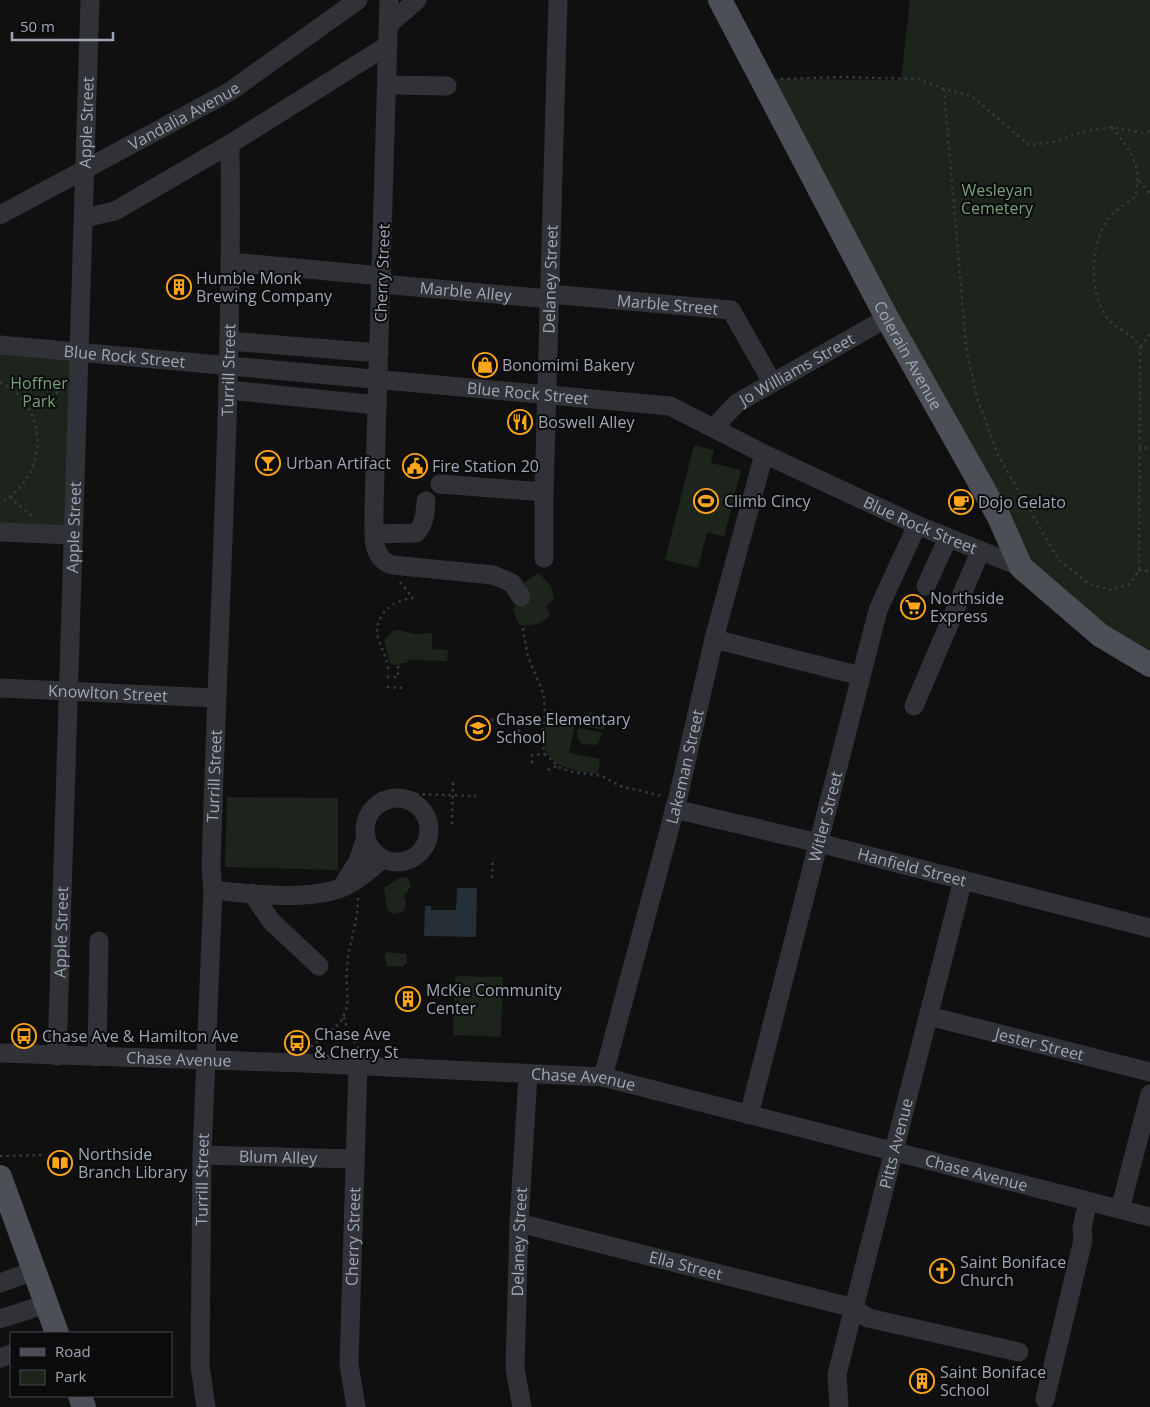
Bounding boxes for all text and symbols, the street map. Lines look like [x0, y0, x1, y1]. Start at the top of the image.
scale bar [12, 10, 114, 42]
text: 50 m [20, 16, 55, 36]
street label: Apple Street [74, 76, 99, 169]
street label: Vandalia Avenue [124, 77, 244, 155]
park label: Wesleyan Cemetery [961, 179, 1034, 219]
street label: Cherry Street [369, 223, 395, 323]
street label: Delaney Street [538, 224, 563, 334]
place label: Humble Monk Brewing Company [196, 267, 333, 307]
building icon: Humble Monk Brewing Company [166, 274, 192, 300]
street label: Marble Alley [419, 276, 513, 307]
street label: Marble Street [616, 289, 719, 320]
street label: Colerain Avenue [869, 297, 948, 414]
street label: Turrill Street [216, 323, 240, 417]
street label: Jo Williams Street [733, 328, 859, 412]
street label: Blue Rock Street [63, 340, 186, 373]
shop icon: Bonomimi Bakery [472, 352, 498, 378]
place label: Bonomimi Bakery [502, 354, 635, 376]
park label: Hoffner Park [10, 372, 68, 412]
street label: Blue Rock Street [466, 377, 590, 410]
restaurant icon: Boswell Alley [507, 409, 533, 435]
place label: Boswell Alley [538, 411, 635, 433]
bar icon: Urban Artifact [255, 450, 281, 476]
place label: Urban Artifact [286, 452, 391, 474]
public building icon: Fire Station 20 [402, 453, 428, 479]
place label: Fire Station 20 [432, 455, 539, 477]
street label: Apple Street [61, 481, 86, 573]
sports icon: Climb Cincy [693, 488, 719, 514]
cafe icon: Dojo Gelato [948, 489, 974, 515]
place label: Climb Cincy [724, 490, 812, 512]
street label: Blue Rock Street [860, 491, 981, 559]
place label: Dojo Gelato [978, 491, 1066, 513]
place label: Northside Express [930, 587, 1004, 627]
supermarket icon: Northside Express [900, 594, 926, 620]
street label: Knowlton Street [48, 679, 168, 707]
street label: Lakeman Street [660, 707, 709, 826]
place label: Chase Elementary School [496, 708, 631, 748]
school or university icon: Chase Elementary School [465, 715, 491, 741]
street label: Turrill Street [201, 729, 227, 823]
street label: Witler Street [803, 769, 847, 864]
street label: Hanfield Street [855, 842, 969, 892]
street label: Apple Street [48, 886, 73, 978]
place label: McKie Community Center [426, 979, 563, 1019]
building icon: McKie Community Center [395, 986, 421, 1012]
street label: Jester Street [991, 1022, 1087, 1066]
bus stop icon: Chase Ave & Hamilton Ave [11, 1023, 37, 1049]
place label: Chase Ave & Cherry St [314, 1023, 399, 1063]
place label: Chase Ave & Hamilton Ave [42, 1025, 239, 1047]
bus stop icon: Chase Ave & Cherry St [284, 1030, 310, 1056]
street label: Chase Avenue [126, 1046, 232, 1072]
street label: Chase Avenue [530, 1063, 638, 1096]
street label: Pitts Avenue [874, 1096, 918, 1191]
street label: Turrill Street [190, 1132, 214, 1226]
place label: Northside Branch Library [78, 1143, 188, 1183]
street label: Blum Alley [239, 1145, 318, 1169]
street label: Chase Avenue [923, 1149, 1030, 1196]
library icon: Northside Branch Library [47, 1150, 73, 1176]
street label: Delaney Street [506, 1186, 532, 1297]
street label: Cherry Street [340, 1187, 365, 1286]
street label: Ella Street [647, 1245, 725, 1285]
place label: Saint Boniface Church [960, 1251, 1066, 1291]
church icon: Saint Boniface Church [929, 1258, 955, 1284]
legend [10, 1332, 172, 1397]
text: Road [55, 1341, 91, 1361]
place label: Saint Boniface School [940, 1361, 1046, 1401]
text: Park [55, 1366, 86, 1386]
building icon: Saint Boniface School [909, 1368, 935, 1394]

